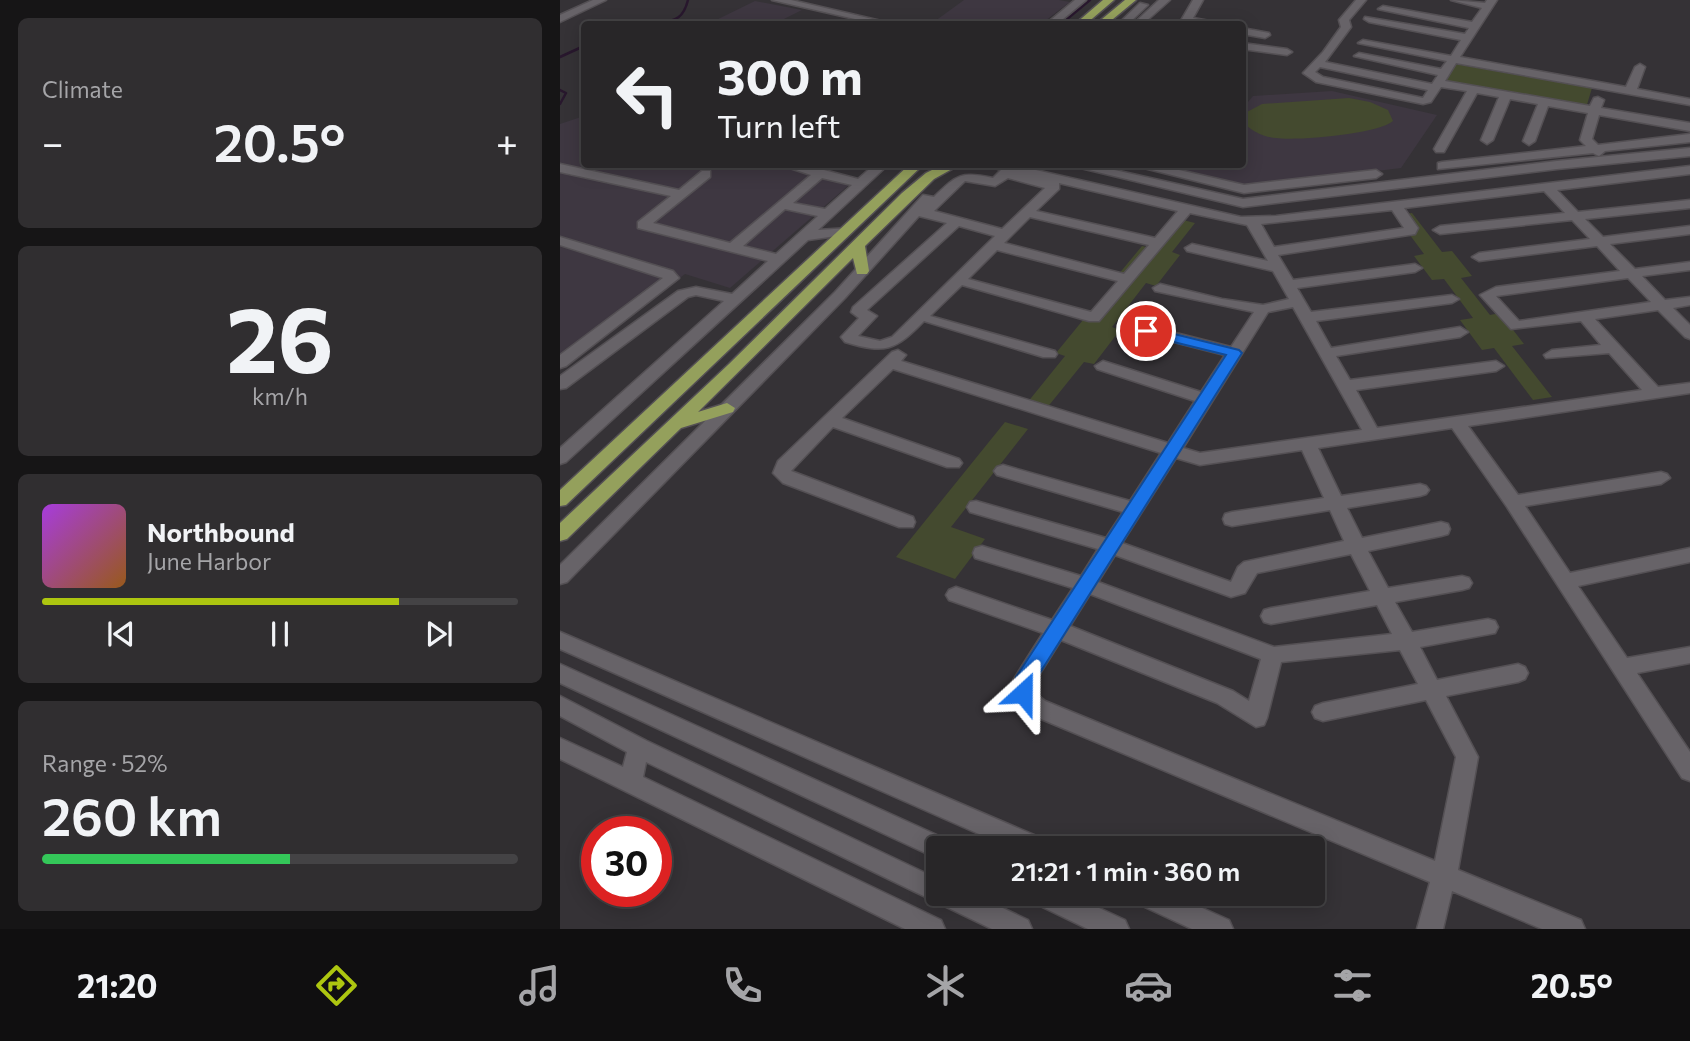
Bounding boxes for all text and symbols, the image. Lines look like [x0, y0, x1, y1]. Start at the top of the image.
text: 300 m [717, 45, 863, 105]
icon: left [602, 49, 693, 140]
text: Climate [42, 75, 123, 103]
text: Turn left [717, 105, 841, 145]
text: 20.5° [214, 109, 345, 173]
text: − [42, 118, 64, 165]
text: + [496, 118, 518, 165]
text: 26 [226, 280, 334, 392]
pin [1116, 301, 1176, 361]
icon: arrive [1127, 312, 1165, 350]
text: km/h [252, 382, 308, 410]
text: Northbound [147, 516, 295, 547]
text: June Harbor [147, 547, 271, 575]
icon: previous [102, 615, 140, 653]
icon: pause [261, 615, 299, 653]
icon: next [420, 615, 458, 653]
position arrow [986, 656, 1060, 730]
text: Range · 52% [42, 749, 167, 777]
text: 260 km [42, 783, 222, 847]
speed limit sign: 30 [581, 816, 672, 907]
text: 21:21 · 1 min · 360 m [1011, 855, 1240, 886]
icon: directions [312, 961, 361, 1010]
icon: music [515, 961, 564, 1010]
icon: phone [718, 961, 767, 1010]
icon: climate [921, 961, 970, 1010]
icon: car [1124, 961, 1173, 1010]
icon: filters [1328, 961, 1377, 1010]
text: 21:20 [77, 965, 158, 1005]
text: 20.5° [1531, 965, 1613, 1005]

